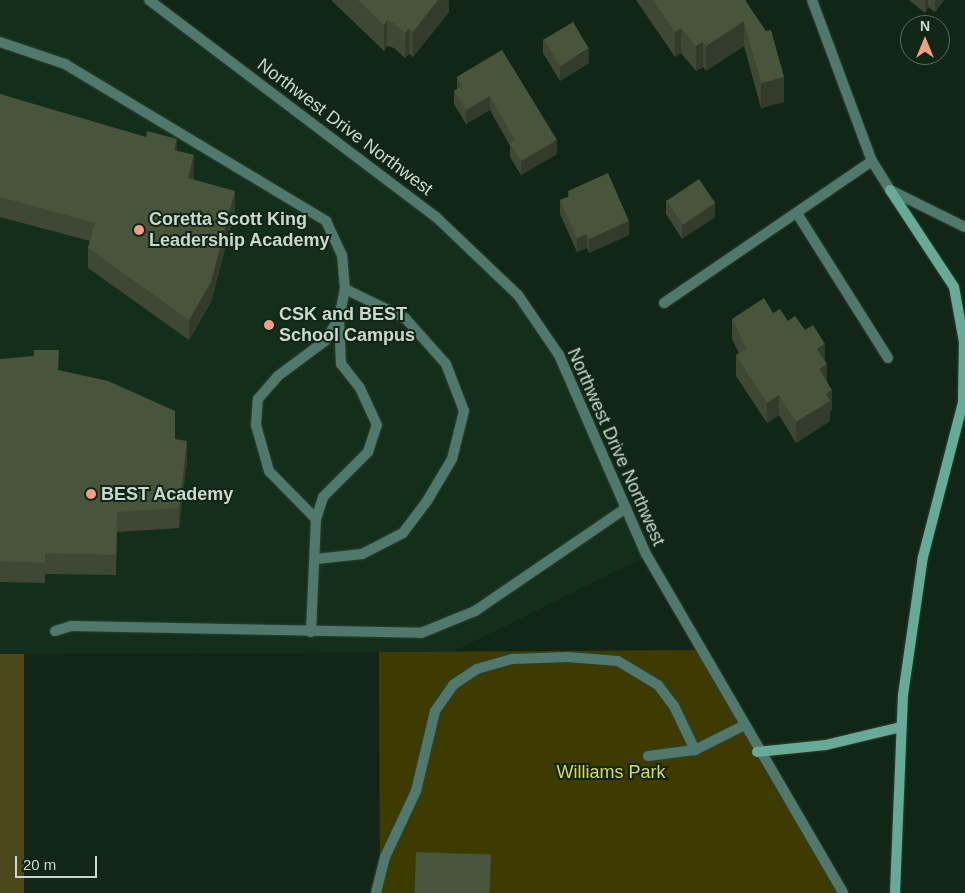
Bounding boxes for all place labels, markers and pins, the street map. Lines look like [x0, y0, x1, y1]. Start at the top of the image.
place label: Coretta Scott King Leadership Academy [149, 209, 330, 252]
marker: Coretta Scott King Leadership Academy [133, 224, 145, 236]
place label: CSK and BEST School Campus [279, 304, 415, 346]
marker: CSK and BEST School Campus [263, 319, 275, 331]
place label: BEST Academy [101, 483, 234, 505]
marker: BEST Academy [85, 488, 97, 500]

